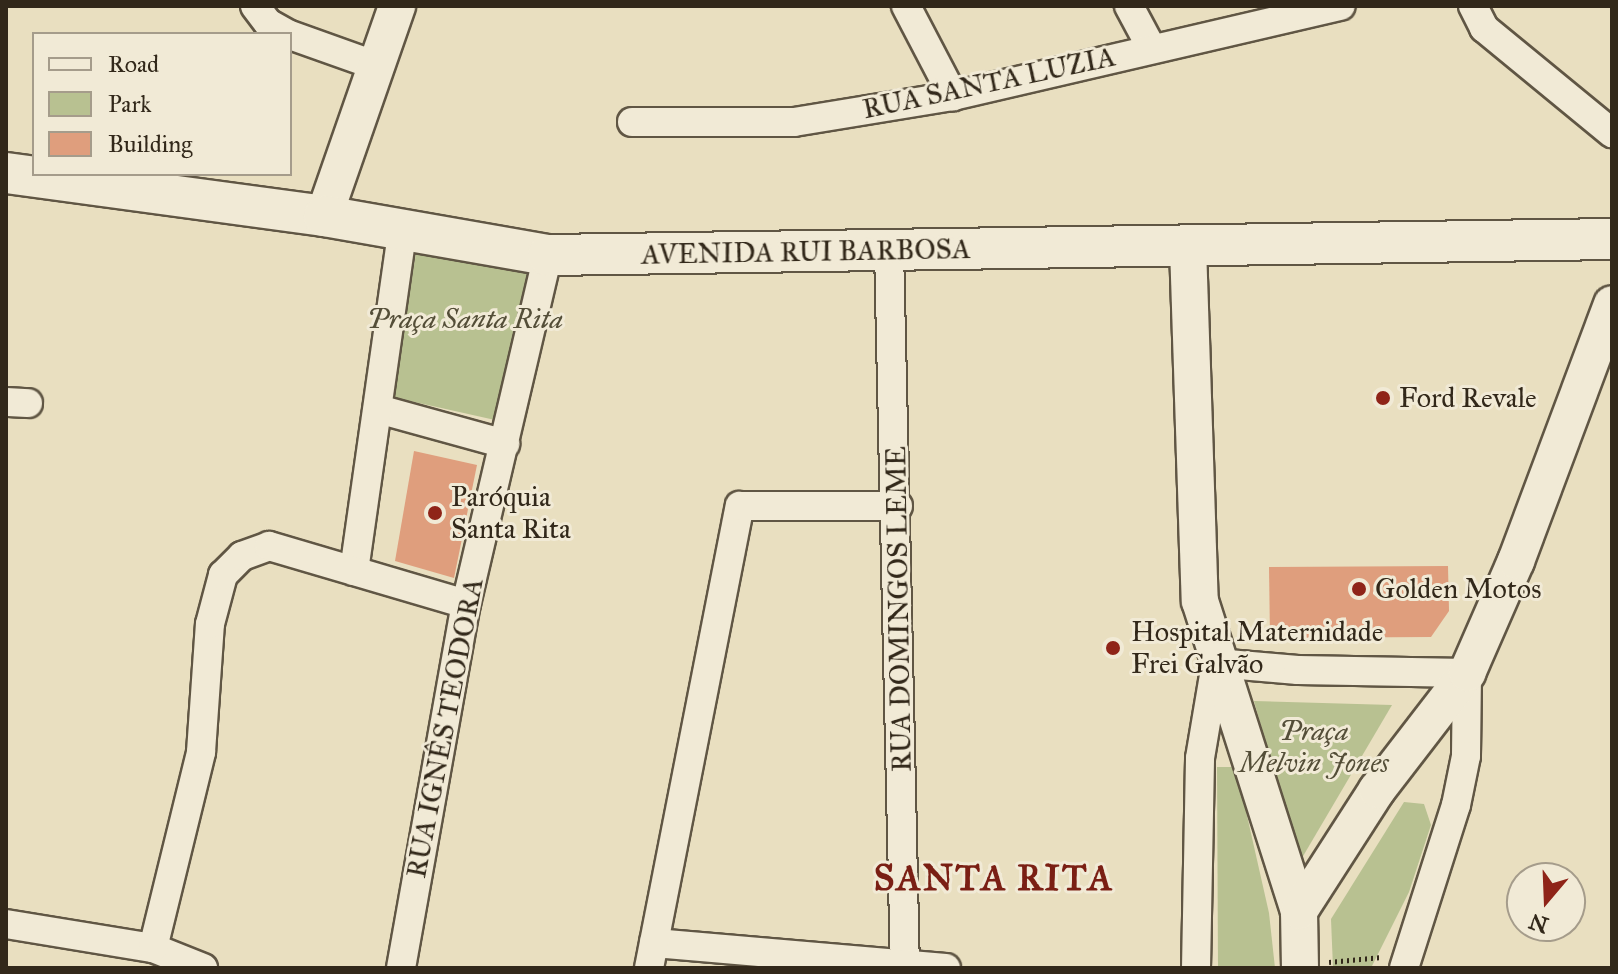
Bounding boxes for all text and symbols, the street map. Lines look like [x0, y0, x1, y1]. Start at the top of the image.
legend [32, 32, 292, 176]
street label: RUA SANTA LUZIA [860, 40, 1118, 126]
text: Road [108, 49, 159, 79]
text: Park [108, 89, 151, 119]
text: Building [108, 129, 193, 159]
street label: AVENIDA RUI BARBOSA [641, 232, 971, 272]
park label: Praça Santa Rita [367, 302, 563, 336]
place label: Ford Revale [1399, 381, 1537, 415]
marker: Ford Revale [1374, 389, 1392, 407]
street label: RUA DOMINGOS LEME [879, 446, 919, 772]
place label: Paróquia Santa Rita [451, 480, 571, 546]
marker: Paróquia Santa Rita [426, 504, 444, 522]
place label: Golden Motos [1375, 572, 1541, 606]
street label: RUA IGNÊS TEODORA [399, 575, 491, 881]
marker: Golden Motos [1350, 580, 1368, 598]
place label: Hospital Maternidade Frei Galvão [1131, 615, 1383, 681]
marker: Hospital Maternidade Frei Galvão [1102, 637, 1124, 659]
park label: Praça Melvin Jones [1239, 714, 1389, 780]
district label: SANTA RITA [874, 857, 1114, 901]
north arrow [1506, 862, 1586, 942]
text: N [1525, 907, 1552, 939]

